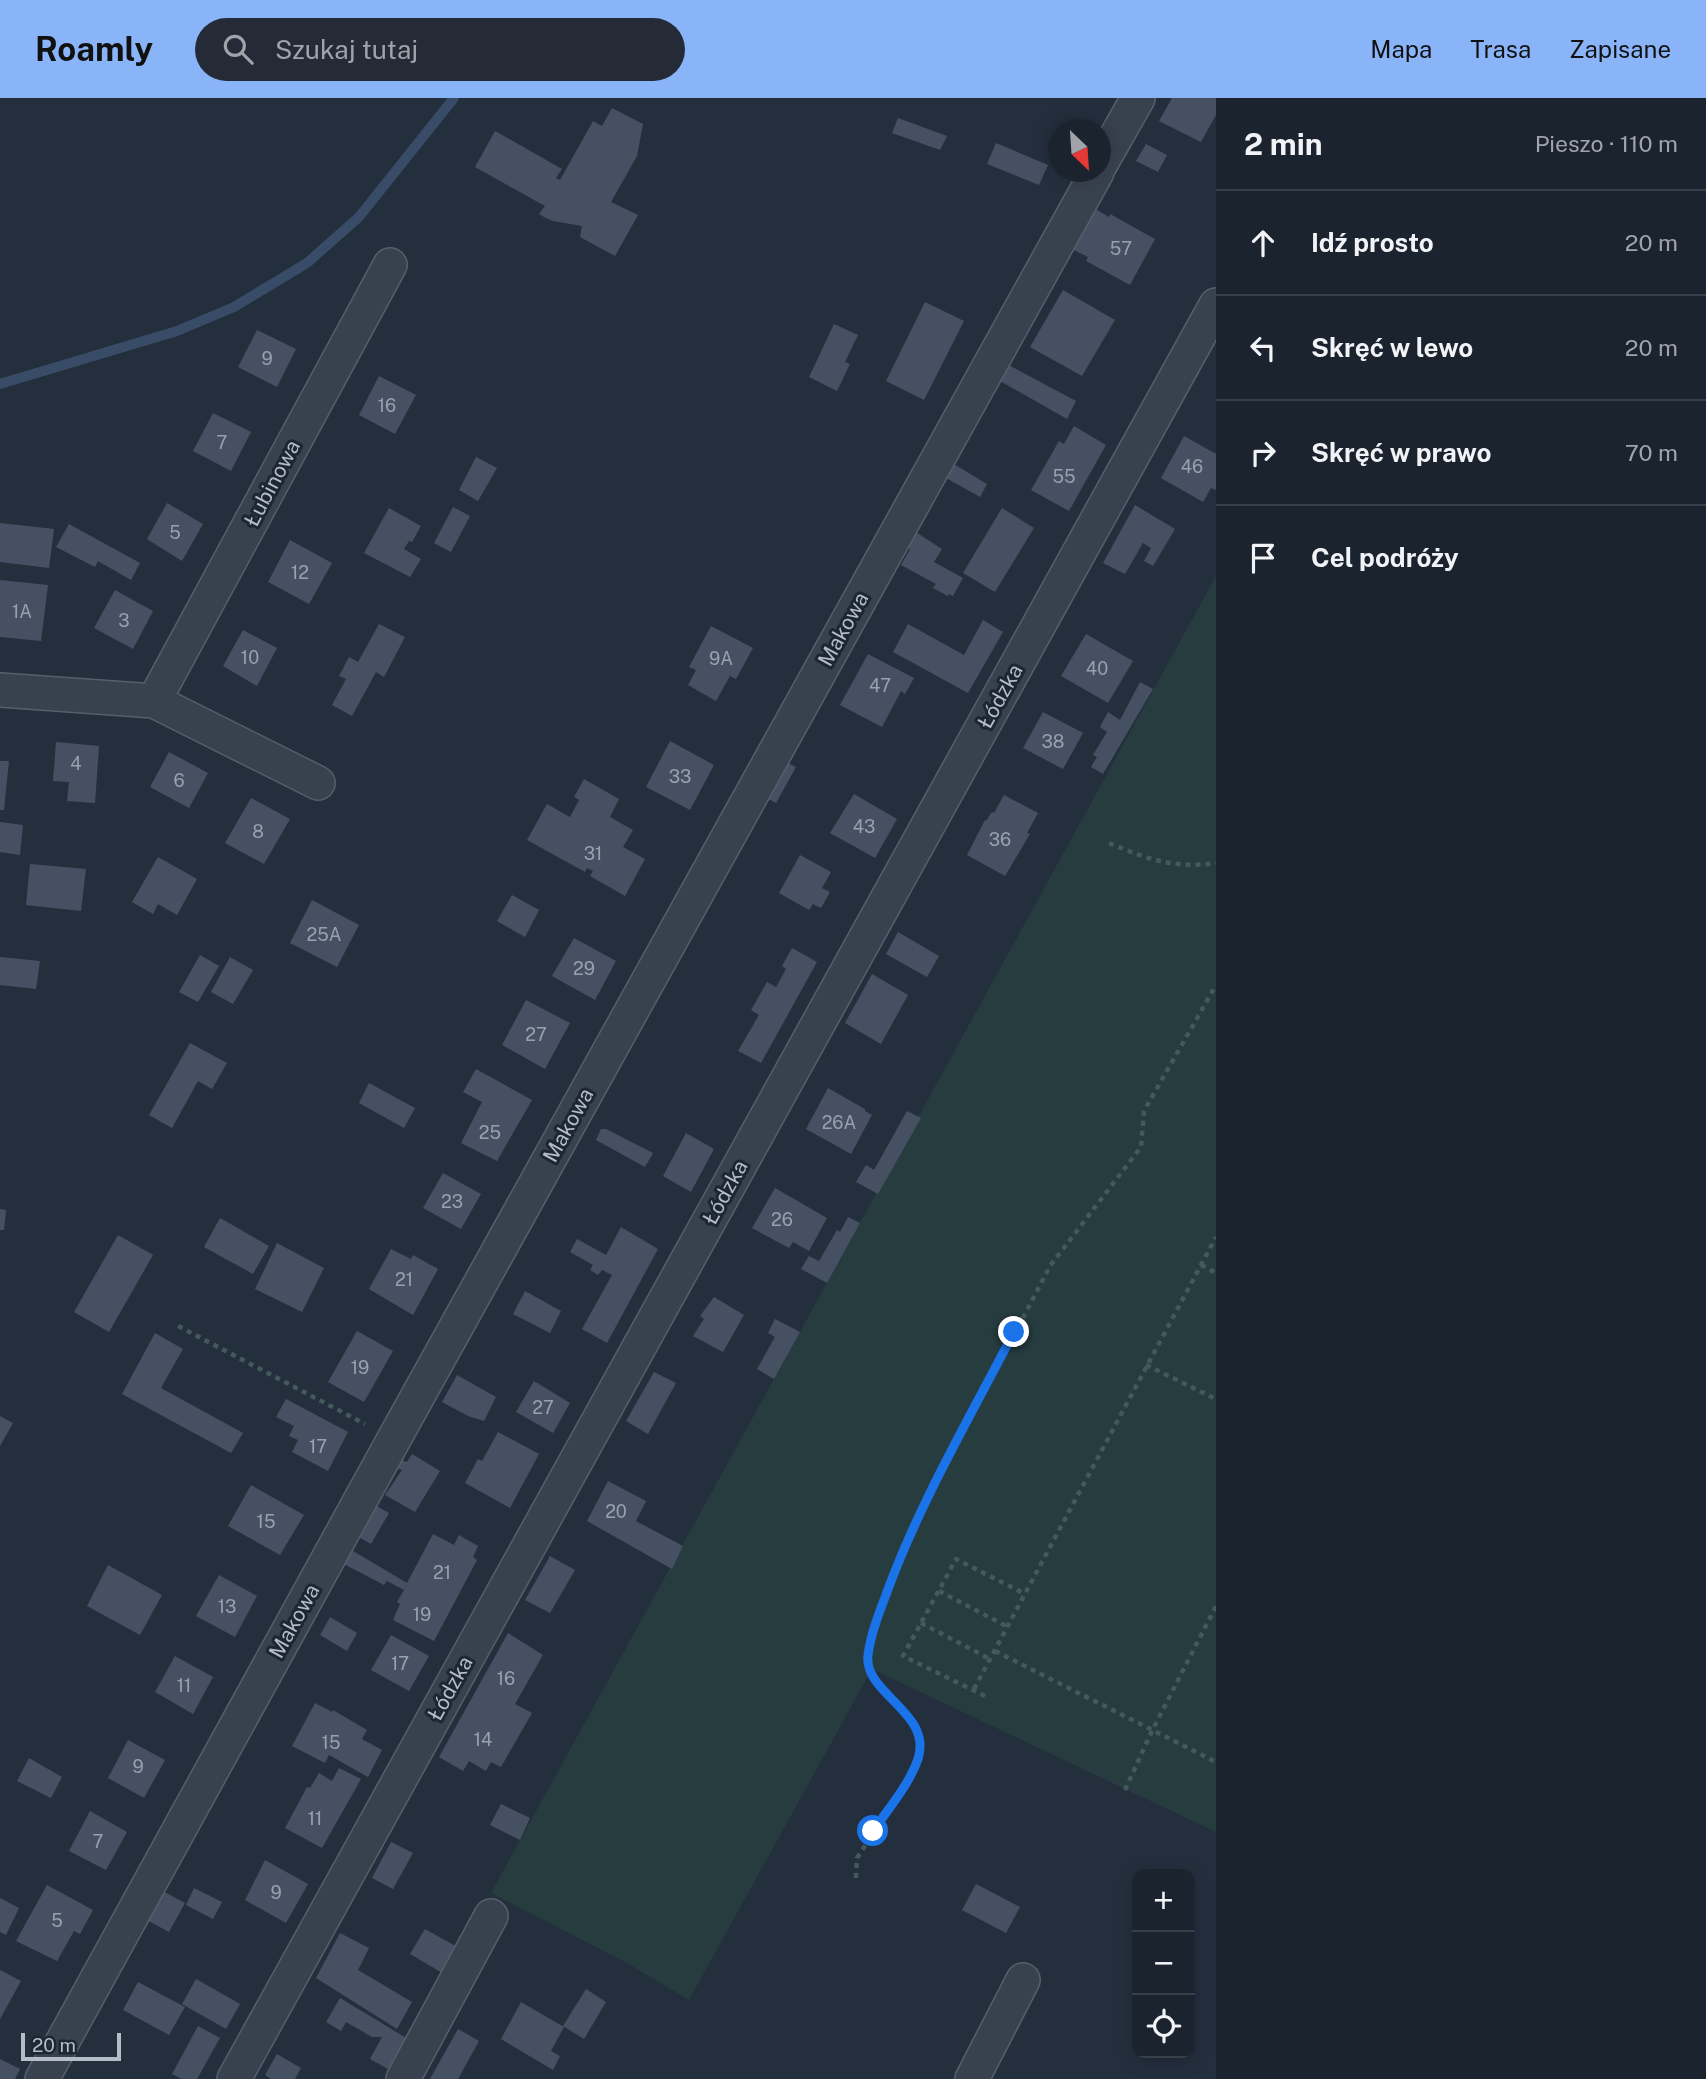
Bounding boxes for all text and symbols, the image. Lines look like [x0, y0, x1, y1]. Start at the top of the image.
search box [195, 18, 685, 81]
text: Roamly [35, 30, 153, 68]
icon: search [219, 30, 257, 68]
text: Szukaj tutaj [275, 34, 418, 65]
text: Mapa [1370, 35, 1432, 63]
text: Trasa [1470, 35, 1531, 63]
text: Zapisane [1569, 35, 1671, 63]
north arrow [1048, 119, 1111, 182]
text: 2 min [1244, 126, 1323, 162]
text: Pieszo · 110 m [1535, 130, 1678, 157]
icon: ahead [1244, 224, 1282, 262]
text: Idź prosto [1311, 227, 1434, 258]
text: 20 m [1625, 229, 1678, 256]
house number: 57 [1110, 238, 1132, 259]
icon: left [1244, 329, 1282, 367]
text: Skręć w lewo [1311, 332, 1473, 363]
text: 20 m [1625, 334, 1678, 361]
house number: 9 [261, 348, 273, 369]
house number: 16 [378, 395, 396, 416]
house number: 7 [217, 432, 227, 453]
icon: right [1244, 434, 1282, 472]
street label: Łubinowa [239, 436, 305, 530]
text: Skręć w prawo [1311, 437, 1491, 468]
text: 70 m [1625, 439, 1678, 466]
house number: 46 [1181, 456, 1203, 477]
house number: 55 [1052, 466, 1076, 487]
house number: 5 [169, 522, 181, 543]
icon: arrive [1244, 539, 1282, 577]
text: Cel podróży [1311, 542, 1459, 573]
house number: 12 [291, 562, 309, 583]
street label: Makowa [812, 588, 874, 670]
house number: 1A [12, 601, 32, 622]
house number: 3 [118, 610, 130, 631]
house number: 10 [241, 647, 259, 668]
house number: 9A [709, 648, 733, 669]
house number: 40 [1086, 658, 1108, 679]
street label: Łódzka [972, 660, 1028, 732]
house number: 47 [869, 675, 891, 696]
house number: 38 [1042, 731, 1064, 752]
house number: 4 [70, 753, 82, 774]
house number: 33 [669, 766, 691, 787]
house number: 6 [173, 770, 185, 791]
house number: 43 [853, 816, 875, 837]
house number: 8 [252, 821, 264, 842]
house number: 36 [989, 829, 1011, 850]
house number: 31 [584, 843, 602, 864]
house number: 25A [306, 924, 342, 945]
house number: 29 [573, 958, 595, 979]
house number: 27 [525, 1024, 547, 1045]
street label: Makowa [537, 1084, 599, 1166]
house number: 26A [822, 1112, 857, 1133]
house number: 25 [479, 1122, 501, 1143]
street label: Łódzka [697, 1156, 753, 1228]
house number: 23 [441, 1191, 463, 1212]
house number: 26 [771, 1209, 793, 1230]
house number: 21 [395, 1269, 413, 1290]
route end [998, 1316, 1029, 1347]
house number: 19 [351, 1357, 369, 1378]
house number: 27 [532, 1397, 554, 1418]
house number: 17 [309, 1436, 327, 1457]
house number: 20 [605, 1501, 627, 1522]
house number: 15 [257, 1511, 275, 1532]
house number: 21 [433, 1562, 451, 1583]
street label: Makowa [263, 1580, 325, 1662]
house number: 13 [218, 1596, 236, 1617]
house number: 19 [413, 1604, 431, 1625]
street label: Łódzka [422, 1652, 478, 1724]
house number: 17 [391, 1653, 409, 1674]
house number: 16 [497, 1668, 515, 1689]
house number: 11 [177, 1675, 191, 1696]
house number: 14 [474, 1729, 492, 1750]
house number: 15 [322, 1732, 340, 1753]
house number: 9 [132, 1756, 144, 1777]
house number: 11 [308, 1808, 322, 1829]
route start [857, 1815, 888, 1846]
house number: 7 [93, 1831, 103, 1852]
map controls [1132, 1869, 1195, 2058]
button: + [1132, 1869, 1195, 1932]
house number: 9 [270, 1882, 282, 1903]
house number: 5 [51, 1910, 63, 1931]
button: − [1132, 1932, 1195, 1995]
button: locate [1132, 1995, 1195, 2058]
scale bar [21, 2030, 121, 2062]
text: 20 m [32, 2034, 76, 2056]

